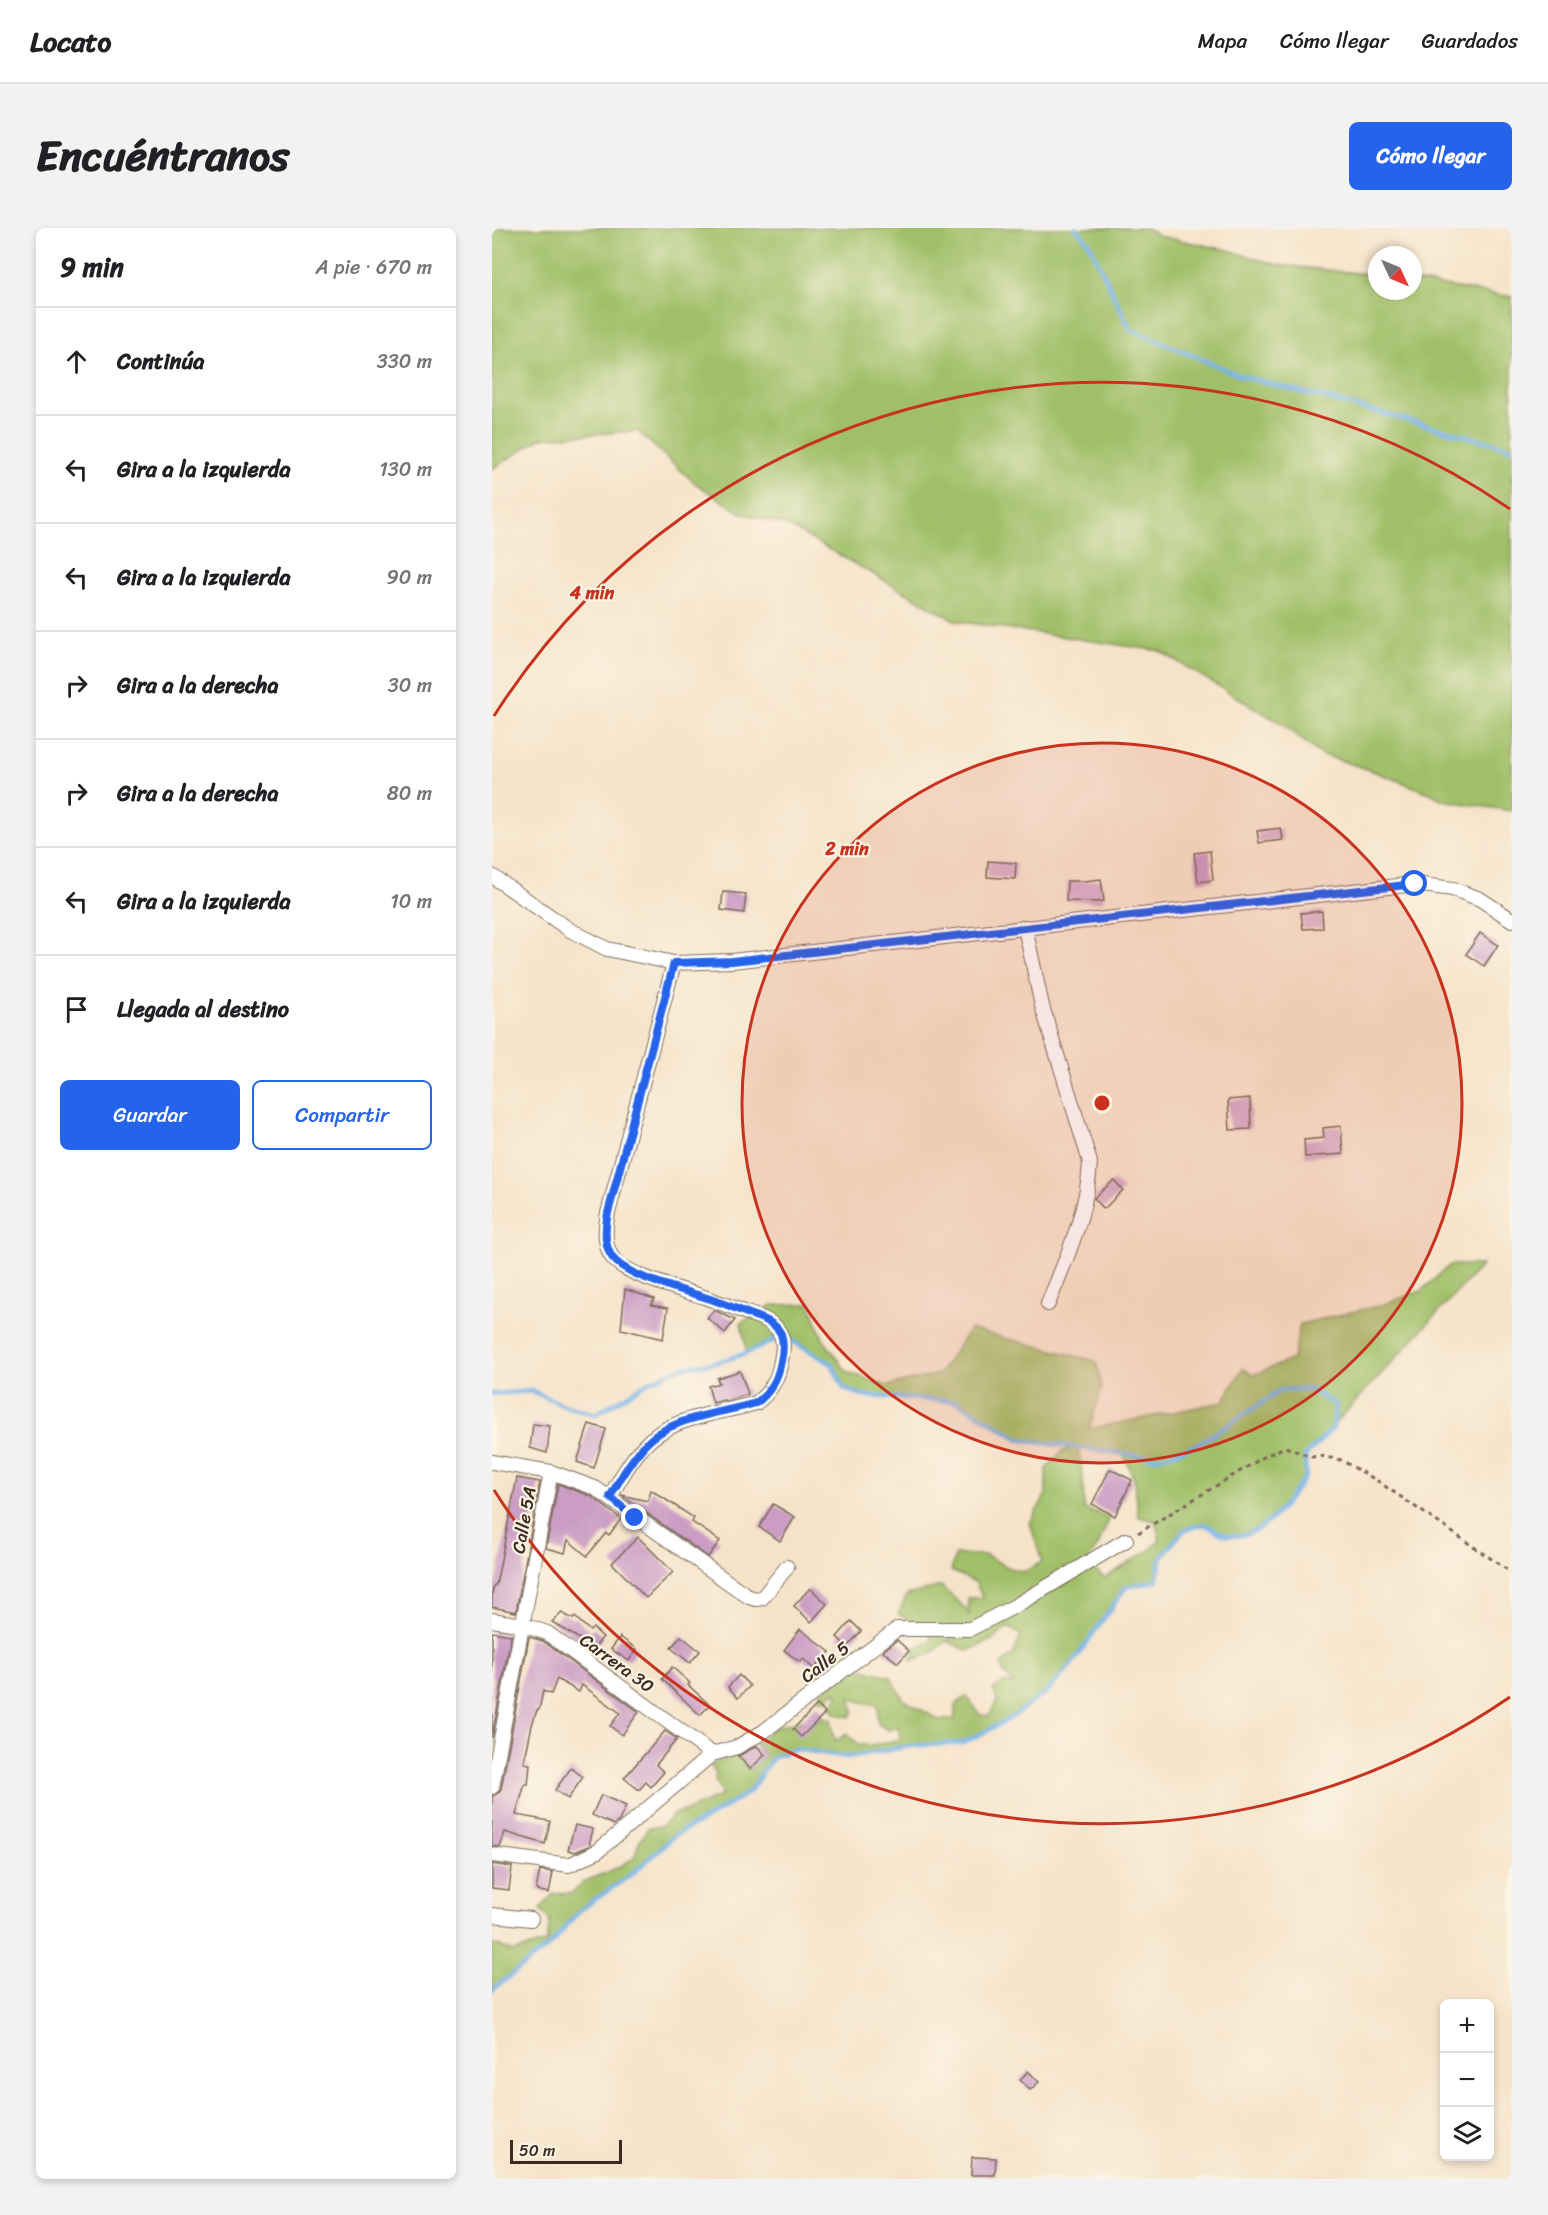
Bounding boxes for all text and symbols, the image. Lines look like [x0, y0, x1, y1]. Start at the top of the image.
text: Locato [30, 17, 111, 66]
text: Mapa [1198, 22, 1247, 60]
text: Cómo llegar [1280, 22, 1389, 60]
text: Guardados [1422, 22, 1518, 60]
text: Encuéntranos [36, 119, 289, 193]
button: Cómo llegar [1349, 122, 1512, 190]
text: 9 min [60, 244, 124, 290]
north arrow [1368, 246, 1422, 300]
text: A pie · 670 m [316, 250, 432, 285]
text: Continúa [117, 342, 204, 381]
text: 330 m [377, 344, 432, 379]
icon: ahead [60, 345, 93, 378]
text: Gira a la izquierda [117, 450, 290, 489]
text: 130 m [379, 452, 432, 487]
icon: left [60, 453, 93, 486]
text: Gira a la izquierda [117, 558, 290, 597]
text: 90 m [387, 560, 432, 595]
icon: left [60, 561, 93, 594]
text: 4 min [569, 577, 615, 609]
text: Gira a la derecha [117, 666, 278, 705]
text: 30 m [388, 668, 432, 703]
icon: right [60, 669, 93, 702]
text: Gira a la derecha [117, 774, 278, 813]
text: 80 m [387, 776, 432, 811]
icon: right [60, 777, 93, 810]
text: 2 min [824, 833, 869, 865]
route start [1401, 870, 1427, 896]
text: Gira a la izquierda [117, 882, 290, 921]
text: 10 m [390, 884, 432, 919]
icon: left [60, 885, 93, 918]
text: Llegada al destino [117, 990, 289, 1029]
icon: arrive [60, 993, 93, 1026]
button: Guardar [60, 1080, 240, 1150]
button: Compartir [252, 1080, 432, 1150]
centre of rings [1092, 1093, 1112, 1113]
street label: Calle 5A [502, 1484, 546, 1556]
route end [621, 1504, 647, 1530]
street label: Carrera 30 [573, 1625, 661, 1701]
street label: Calle 5 [793, 1633, 857, 1691]
map controls [1440, 1999, 1494, 2161]
button: + [1440, 1999, 1494, 2053]
button: − [1440, 2053, 1494, 2107]
button: layers [1440, 2107, 1494, 2161]
text: 50 m [519, 2136, 555, 2165]
scale bar [510, 2137, 622, 2164]

